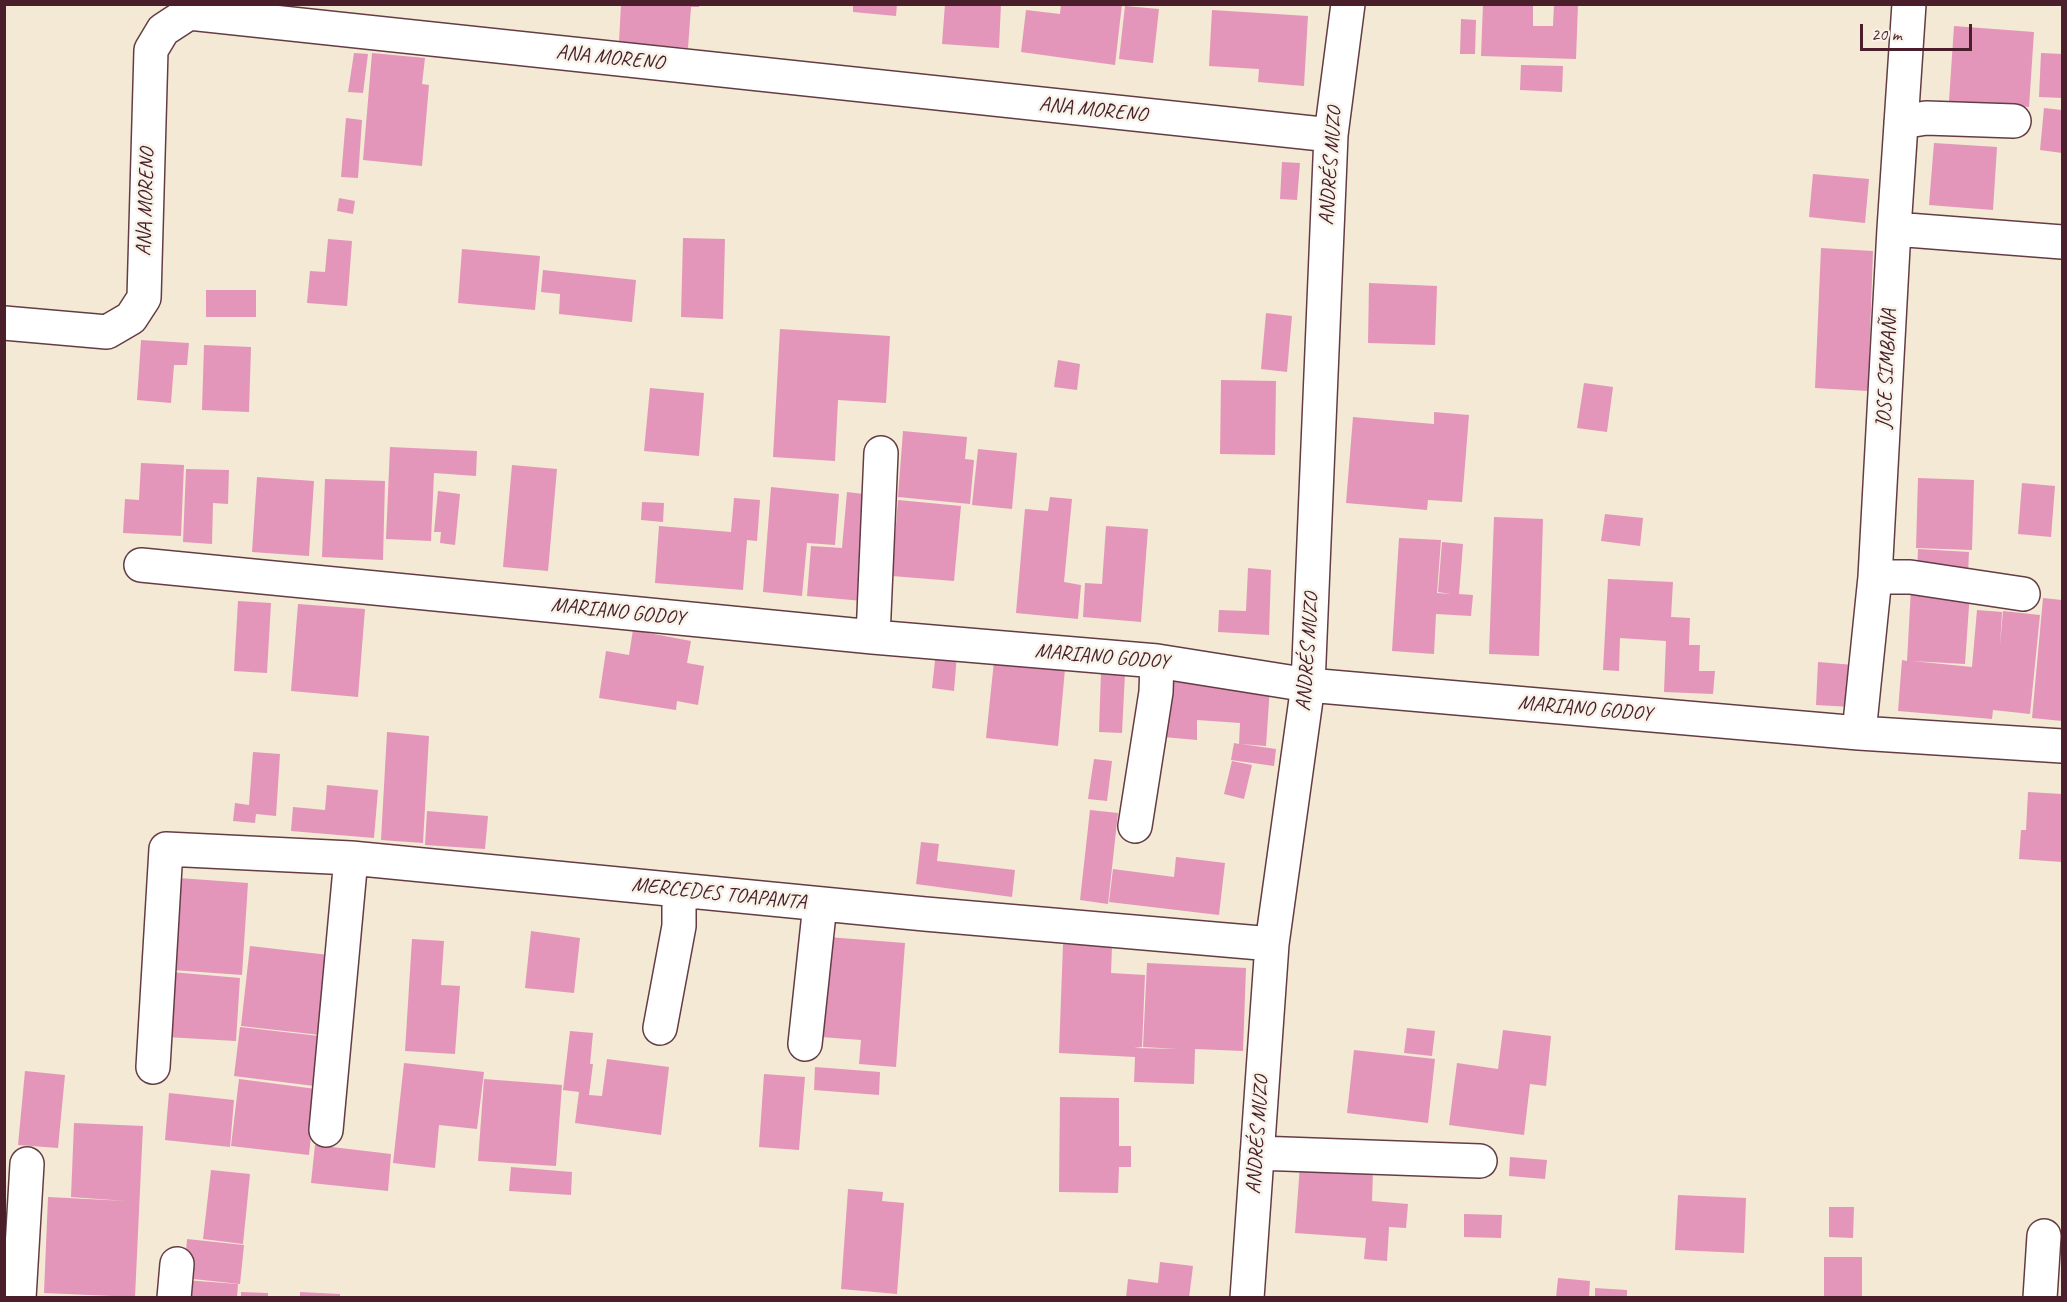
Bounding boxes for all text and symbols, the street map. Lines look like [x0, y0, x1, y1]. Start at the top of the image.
scale bar [1863, 12, 1976, 50]
text: 20 m [1871, 23, 1902, 45]
street label: ANA MORENO [555, 40, 665, 76]
street label: ANA MORENO [1038, 92, 1148, 128]
street label: ANDRÉS MUZO [1314, 106, 1348, 226]
street label: ANA MORENO [132, 147, 160, 257]
street label: JOSE SIMBAÑA [1871, 309, 1903, 429]
street label: MARIANO GODOY [550, 592, 686, 632]
street label: ANDRÉS MUZO [1291, 592, 1325, 712]
street label: MARIANO GODOY [1034, 639, 1170, 675]
street label: MARIANO GODOY [1517, 691, 1653, 727]
street label: MERCEDES TOAPANTA [631, 872, 807, 916]
street label: ANDRÉS MUZO [1241, 1075, 1275, 1195]

